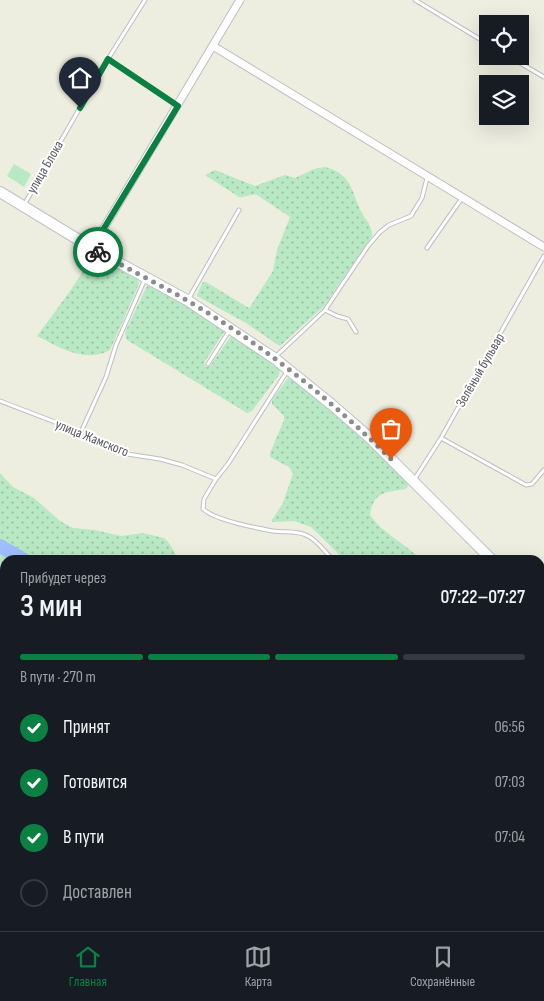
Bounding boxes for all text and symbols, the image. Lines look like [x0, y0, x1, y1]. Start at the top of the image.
map controls [479, 15, 529, 125]
button: locate [479, 15, 529, 65]
pin [59, 57, 101, 108]
icon: home [66, 64, 94, 92]
button: layers [479, 75, 529, 125]
street label: улица Блока [23, 138, 67, 196]
courier [73, 227, 123, 277]
icon: bike [84, 238, 112, 266]
street label: Зелёный бульвар [452, 330, 508, 410]
pin [370, 408, 412, 459]
icon: bag [377, 415, 405, 443]
street label: улица Жамского [53, 416, 131, 461]
text: Прибудет через [20, 569, 106, 588]
text: 07:22–07:27 [441, 586, 525, 609]
text: 3 мин [20, 587, 83, 626]
text: В пути · 270 m [20, 668, 96, 687]
icon: check [20, 714, 48, 742]
text: Принят [63, 716, 110, 739]
text: 06:56 [494, 718, 525, 737]
icon: check [20, 769, 48, 797]
text: Готовится [63, 771, 127, 794]
text: 07:03 [495, 773, 525, 792]
icon: check [20, 824, 48, 852]
text: В пути [63, 826, 104, 849]
text: 07:04 [495, 828, 525, 847]
text: Доставлен [63, 881, 132, 904]
tab: Главная [69, 943, 107, 990]
tab: Карта [244, 943, 272, 990]
tab: Сохранённые [410, 943, 475, 990]

